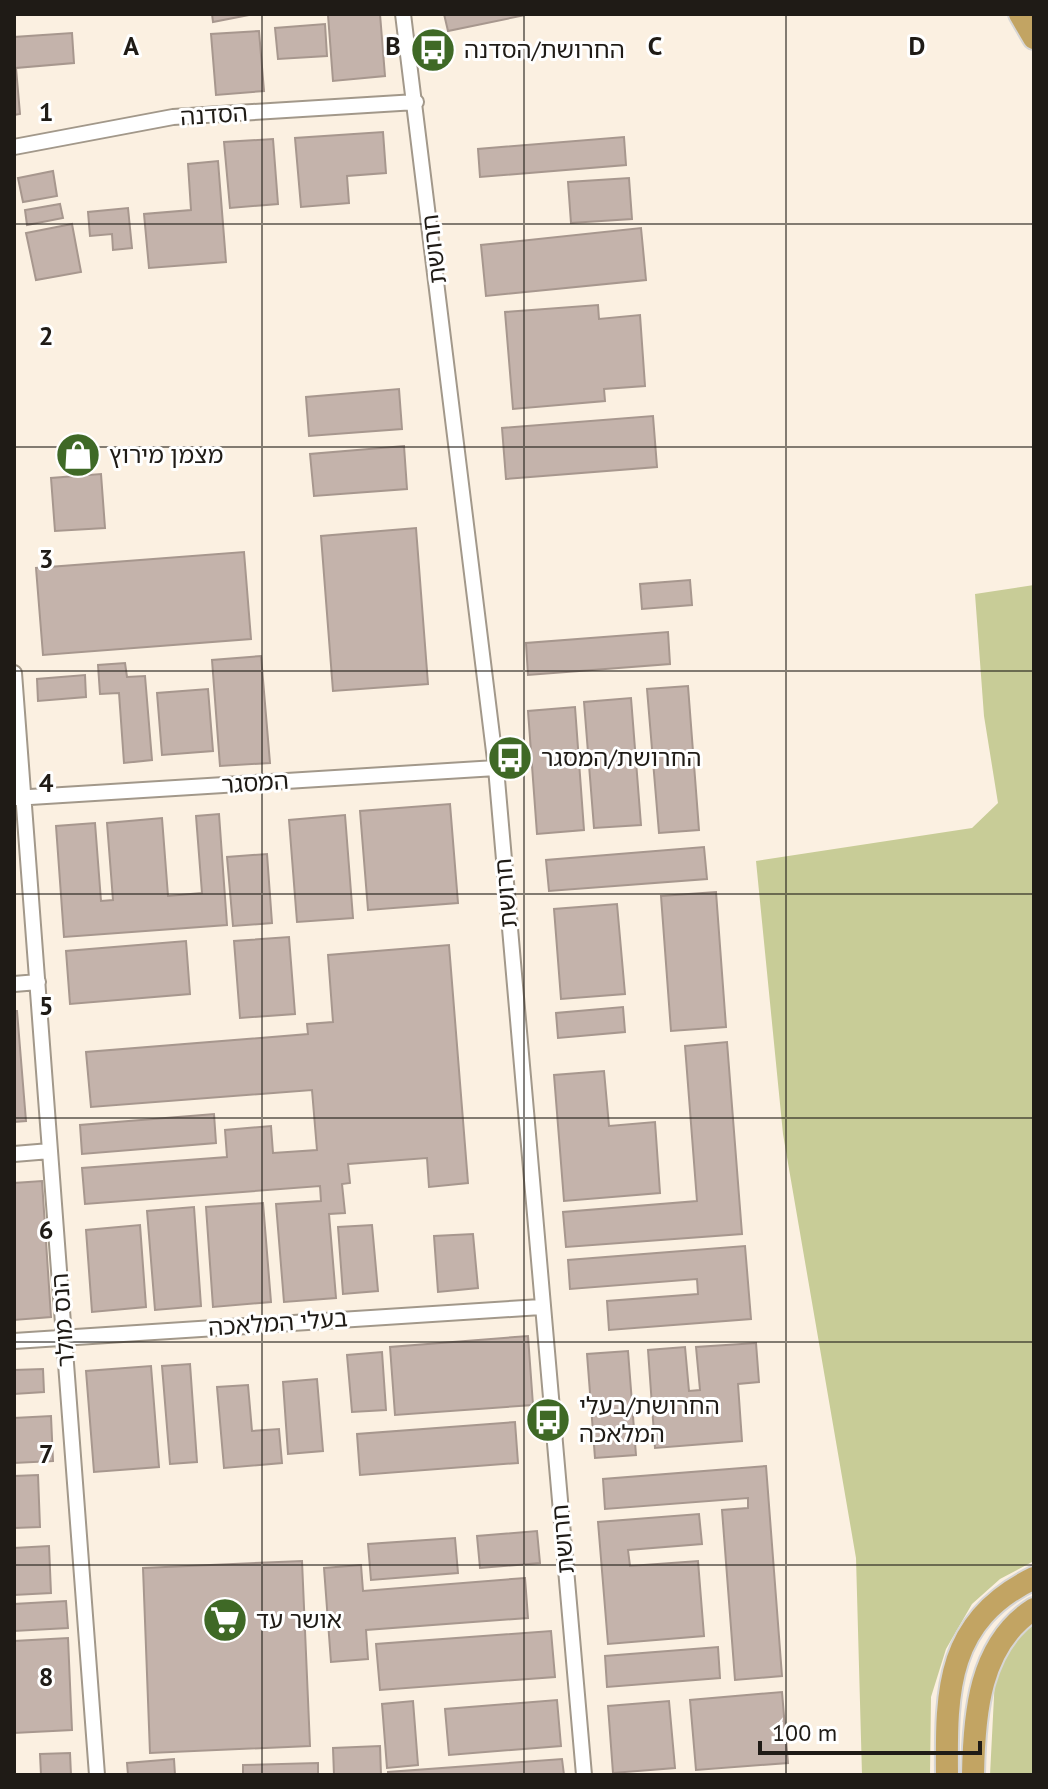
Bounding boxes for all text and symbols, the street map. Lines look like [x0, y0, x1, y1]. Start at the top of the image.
bus stop icon: החרושת/הסדנה [409, 26, 457, 74]
text: A [123, 29, 139, 62]
text: B [385, 29, 401, 62]
text: C [648, 29, 662, 62]
text: D [909, 29, 925, 62]
place label: החרושת/הסדנה [464, 34, 625, 65]
text: 1 [39, 95, 53, 128]
street label: הסדנה [179, 97, 249, 132]
street label: חרושת [414, 213, 453, 286]
text: 2 [39, 319, 53, 352]
shop icon: מצמן מירוץ [54, 431, 102, 479]
place label: מצמן מירוץ [109, 439, 223, 470]
text: 3 [39, 542, 53, 575]
bus stop icon: החרושת/המסגר [486, 734, 534, 782]
place label: החרושת/המסגר [541, 742, 702, 773]
street label: המסגר [220, 765, 290, 800]
text: 4 [39, 766, 54, 799]
street label: חרושת [487, 857, 524, 929]
text: 5 [39, 989, 53, 1022]
text: 6 [39, 1213, 53, 1246]
street label: הנס מולר [44, 1272, 81, 1368]
street label: בעלי המלאכה [207, 1302, 349, 1343]
place label: החרושת/בעלי המלאכה [579, 1390, 720, 1449]
bus stop icon: החרושת/בעלי המלאכה [524, 1396, 572, 1444]
text: 7 [39, 1437, 53, 1470]
street label: חרושת [544, 1503, 581, 1575]
supermarket icon: אושר עד [201, 1596, 249, 1644]
place label: אושר עד [256, 1604, 342, 1635]
text: 8 [39, 1660, 53, 1693]
scale bar [760, 1705, 980, 1755]
text: 100 m [772, 1717, 837, 1748]

